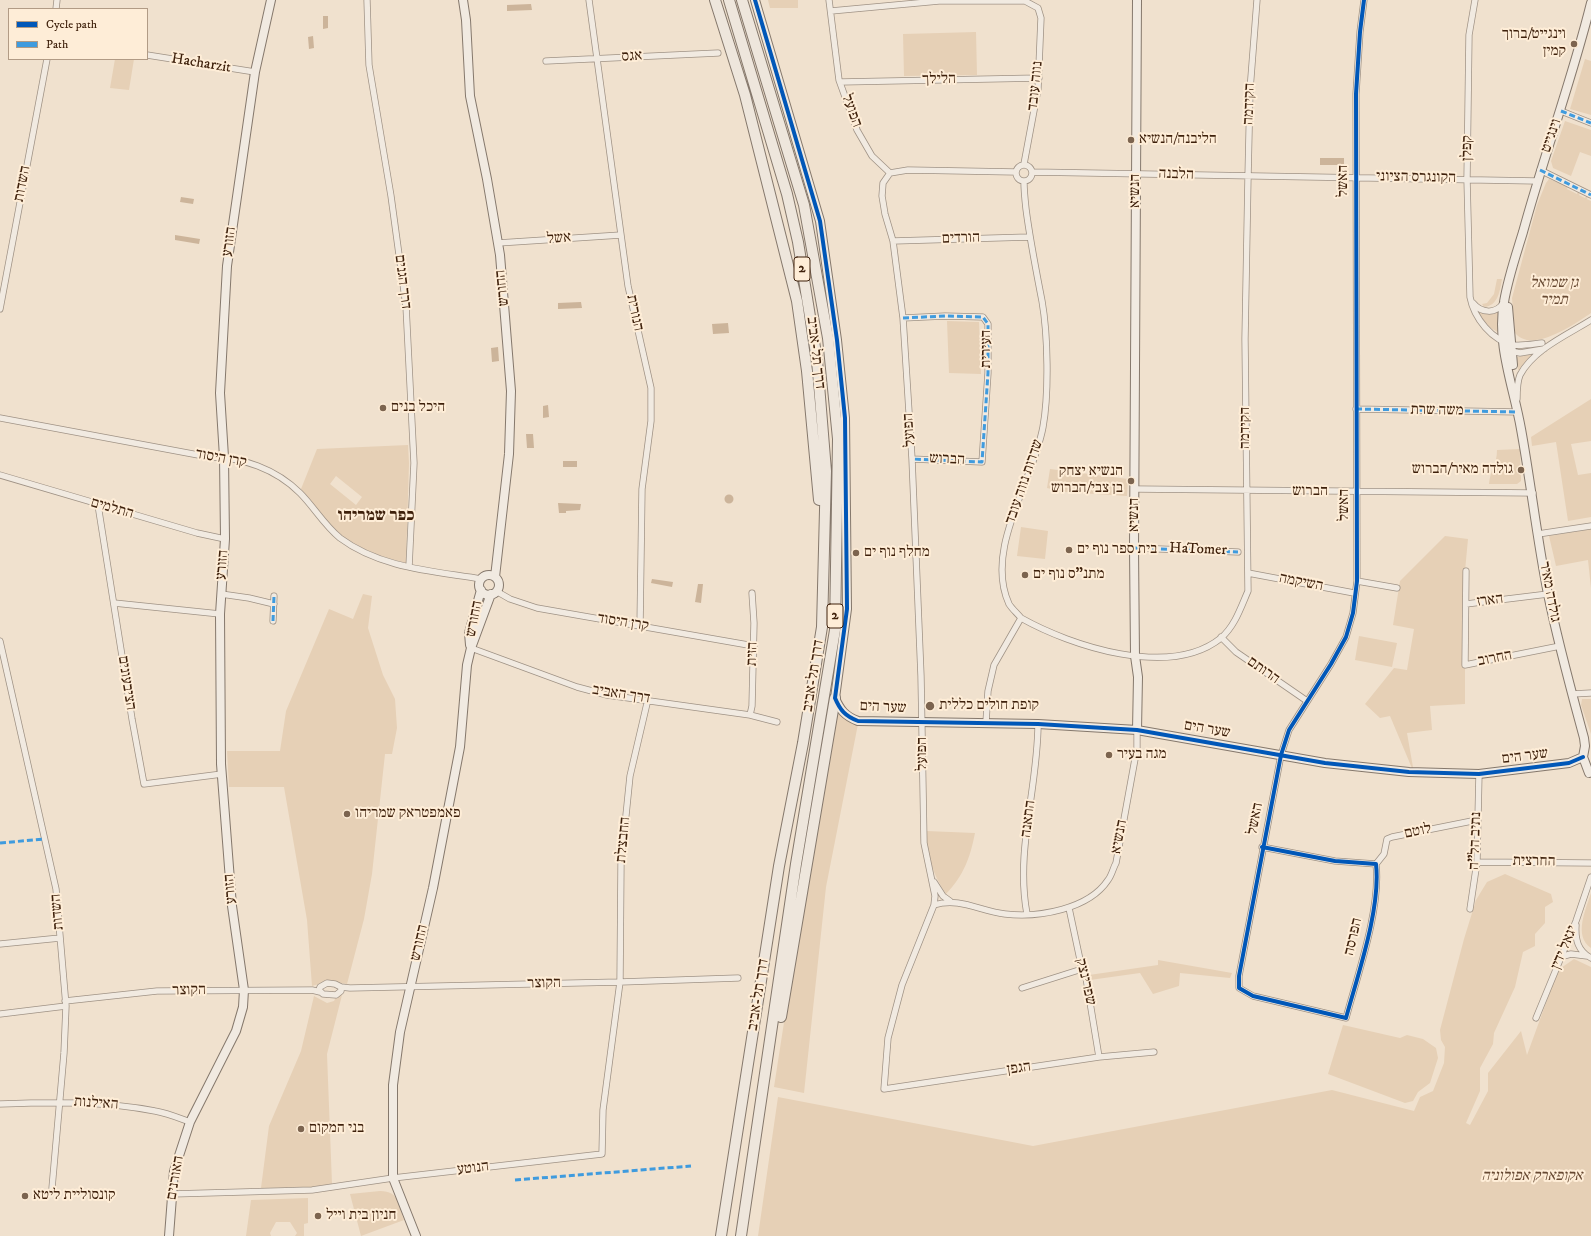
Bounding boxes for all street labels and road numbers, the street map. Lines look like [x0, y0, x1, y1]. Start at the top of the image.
street label: אגס [621, 47, 643, 67]
street label: Hacharzit [170, 50, 232, 78]
street label: נווה עובד [1024, 60, 1048, 112]
street label: הלילך [922, 71, 956, 89]
street label: הקידמה [1240, 83, 1260, 125]
street label: הפועל [837, 92, 865, 130]
street label: וינגייט [1538, 117, 1566, 155]
street label: קפלן [1459, 135, 1477, 161]
street label: השדות [11, 164, 35, 204]
street label: הלבנה [1158, 165, 1194, 185]
street label: האשל [1335, 165, 1353, 197]
street label: הקונגרס הציוני [1376, 168, 1456, 188]
street label: הנשיא [1127, 174, 1145, 208]
street label: הזורע [219, 226, 241, 258]
street label: אשל [546, 229, 572, 249]
street label: הורדים [942, 229, 980, 249]
street label: דרך הגנים [390, 254, 414, 310]
road number: 2 [794, 257, 810, 281]
street label: החורש [492, 269, 514, 307]
street label: הנורית [621, 293, 647, 333]
street label: דרך תל-אביב [802, 316, 828, 390]
street label: העירית [978, 330, 996, 368]
street label: משה שרת [1410, 402, 1464, 420]
street label: הקידמה [1237, 407, 1255, 449]
street label: הפועל [900, 412, 920, 448]
street label: שדרות נווה עובד [1002, 437, 1048, 527]
street label: קרן היסוד [194, 446, 248, 472]
street label: הברוש [929, 450, 965, 470]
street label: הברוש [1292, 483, 1328, 501]
street label: האשל [1336, 489, 1354, 521]
street label: התלמים [88, 494, 136, 524]
street label: הנשיא [1126, 498, 1144, 532]
street label: HaTomer [1169, 540, 1227, 560]
street label: הזורע [213, 549, 233, 581]
street label: גולדה מאיר [1534, 560, 1564, 624]
street label: השיקמה [1277, 570, 1325, 596]
street label: הארז [1476, 590, 1504, 612]
street label: החורש [463, 599, 487, 639]
road number: 2 [827, 604, 843, 628]
street label: קרן היסוד [596, 610, 650, 636]
street label: דרך תל-אביב [799, 639, 829, 713]
street label: הזית [744, 642, 762, 666]
street label: החרוב [1476, 647, 1514, 671]
street label: הרותם [1243, 653, 1283, 689]
street label: הציבעונים [113, 655, 139, 711]
street label: דרך האביב [591, 682, 651, 708]
street label: שער הים [859, 698, 907, 718]
street label: שער הים [1182, 717, 1232, 743]
street label: הפועל [914, 737, 932, 771]
street label: שער הים [1501, 745, 1549, 769]
street label: התאנה [1018, 799, 1040, 839]
street label: האשל [1244, 801, 1268, 837]
street label: נתיב הל"ה [1466, 812, 1486, 870]
street label: החבצלת [613, 816, 635, 864]
street label: הנשיא [1108, 818, 1132, 856]
street label: לוטם [1403, 821, 1433, 843]
street label: החרצית [1512, 853, 1556, 871]
street label: הזורע [221, 873, 241, 905]
street label: השדות [47, 893, 69, 931]
street label: הפרסה [1341, 916, 1367, 958]
street label: החורש [407, 923, 433, 963]
street label: יגאל ידין [1548, 923, 1582, 973]
street label: שפרינצק [1071, 957, 1099, 1007]
street label: דרך תל-אביב [744, 958, 774, 1032]
street label: הקוצר [527, 975, 561, 993]
street label: הקוצר [172, 982, 206, 1000]
street label: הגפן [1006, 1058, 1032, 1080]
street label: האילנות [73, 1093, 119, 1115]
street label: האורנים [163, 1155, 189, 1201]
street label: הנוטע [456, 1158, 490, 1180]

